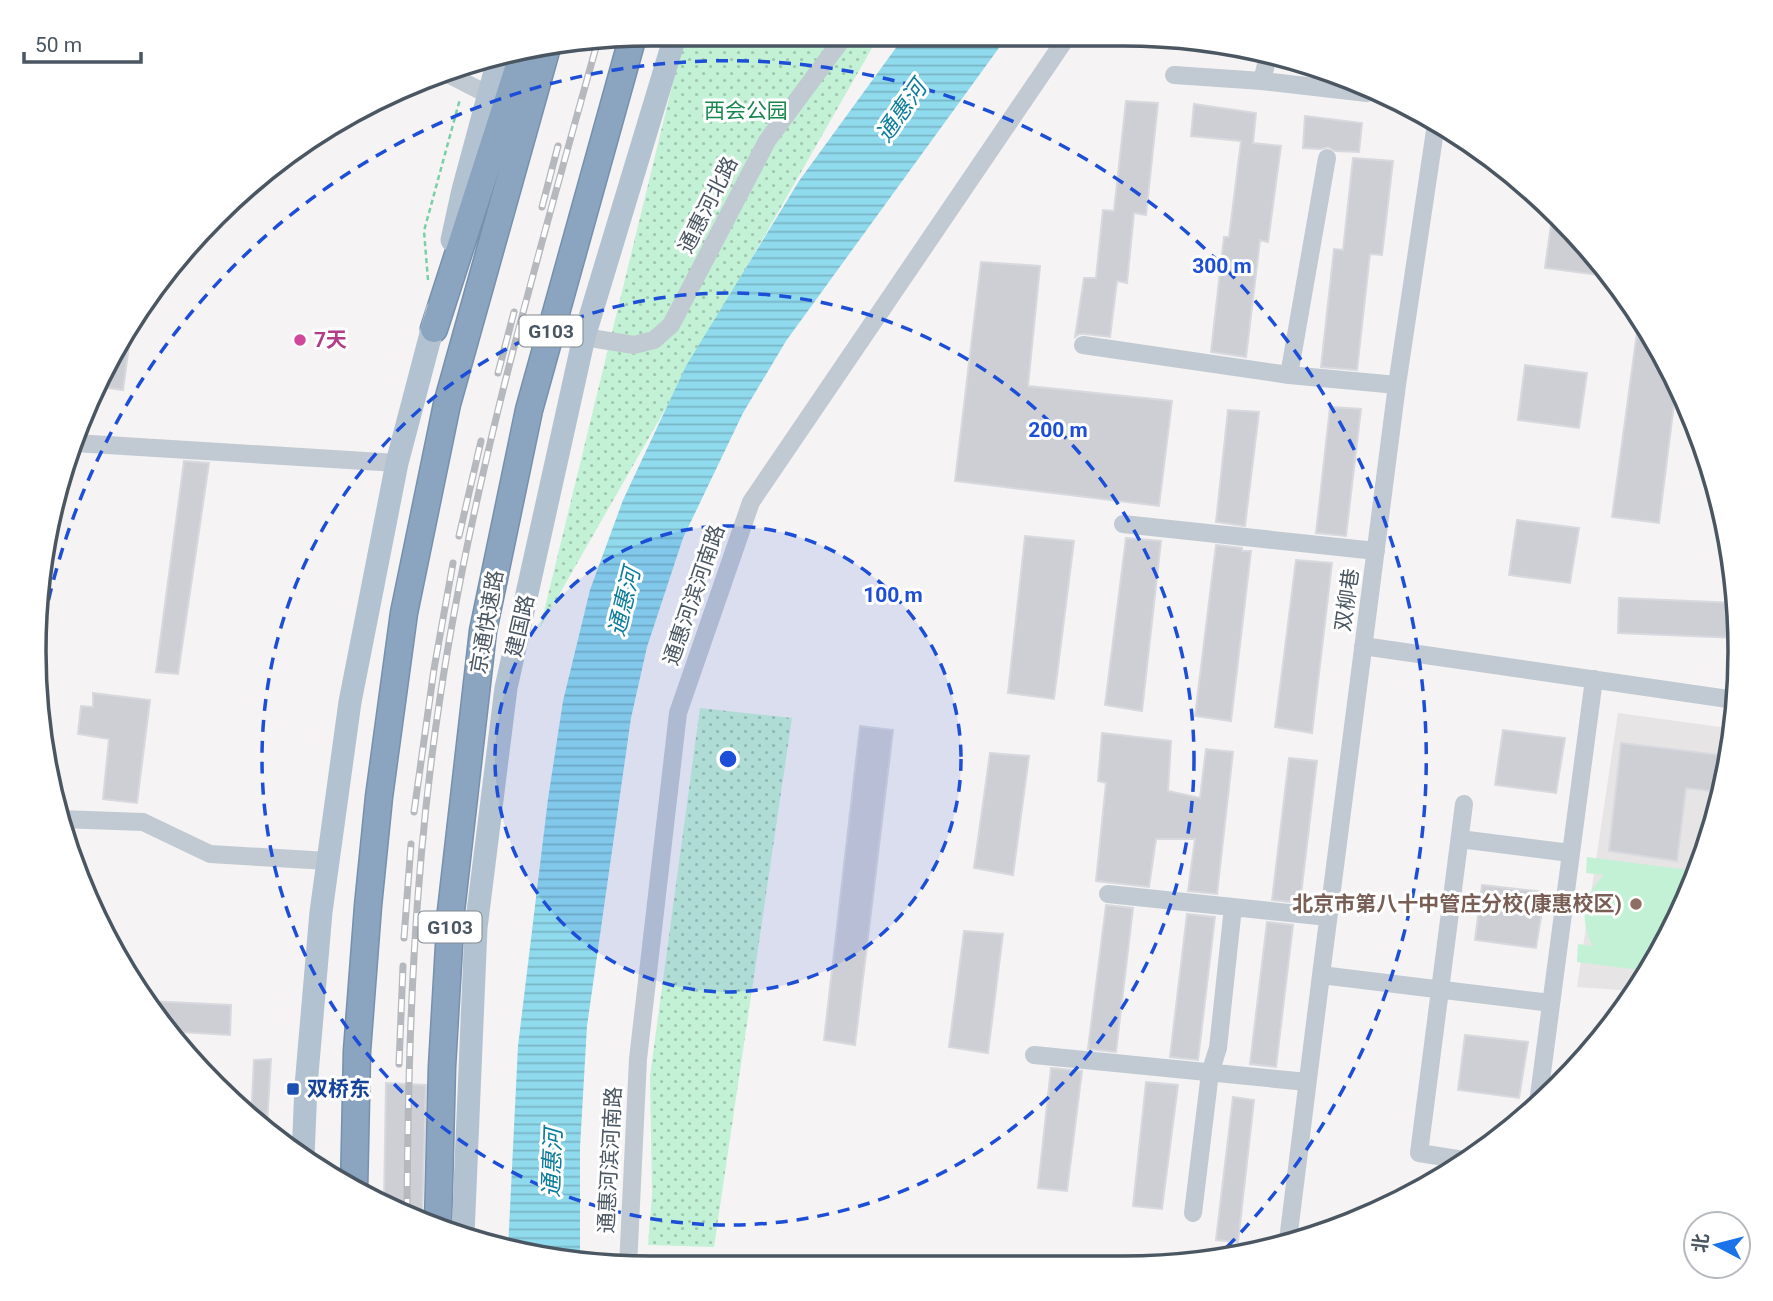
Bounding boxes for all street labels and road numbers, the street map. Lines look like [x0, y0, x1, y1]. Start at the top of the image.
street label: 通惠河北路 [673, 153, 743, 257]
road number: G103 [520, 316, 582, 346]
street label: 通惠河滨河南路 [659, 522, 729, 668]
street label: 双柳巷 [1331, 567, 1363, 633]
street label: 京通快速路 [466, 568, 508, 676]
street label: 建国路 [501, 593, 539, 659]
road number: G103 [419, 911, 482, 942]
street label: 通惠河滨河南路 [594, 1086, 626, 1234]

